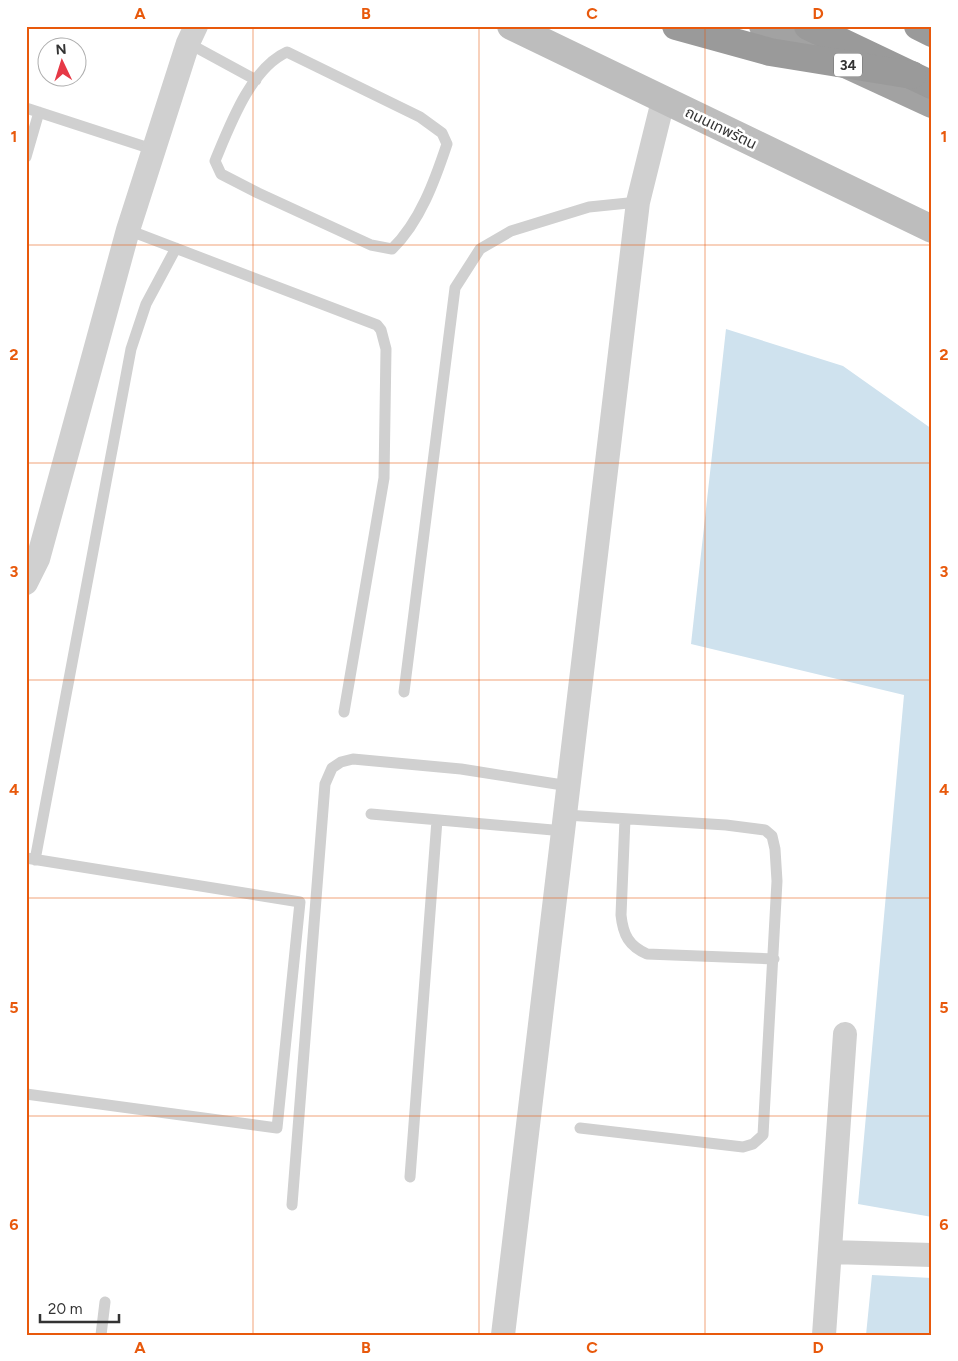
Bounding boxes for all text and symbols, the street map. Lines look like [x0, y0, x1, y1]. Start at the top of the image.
text: A [134, 4, 146, 23]
text: B [361, 4, 371, 23]
text: C [586, 4, 598, 23]
text: D [812, 4, 824, 23]
north arrow [38, 38, 88, 88]
text: N [55, 41, 67, 58]
road number: 34 [834, 54, 862, 76]
street label: ถนนเทพรัตน [682, 103, 760, 153]
text: 1 [11, 127, 17, 146]
text: 1 [941, 127, 947, 146]
text: 2 [9, 345, 19, 364]
text: 2 [939, 345, 949, 364]
text: 3 [10, 562, 19, 581]
text: 3 [940, 562, 949, 581]
text: 4 [9, 780, 19, 799]
text: 4 [939, 780, 949, 799]
text: 5 [9, 998, 19, 1017]
text: 5 [939, 998, 949, 1017]
text: 6 [9, 1215, 19, 1234]
text: 6 [939, 1215, 949, 1234]
scale bar [40, 1291, 119, 1323]
text: 20 m [48, 1300, 82, 1318]
text: A [134, 1338, 146, 1357]
text: B [361, 1338, 371, 1357]
text: C [586, 1338, 598, 1357]
text: D [812, 1338, 824, 1357]

